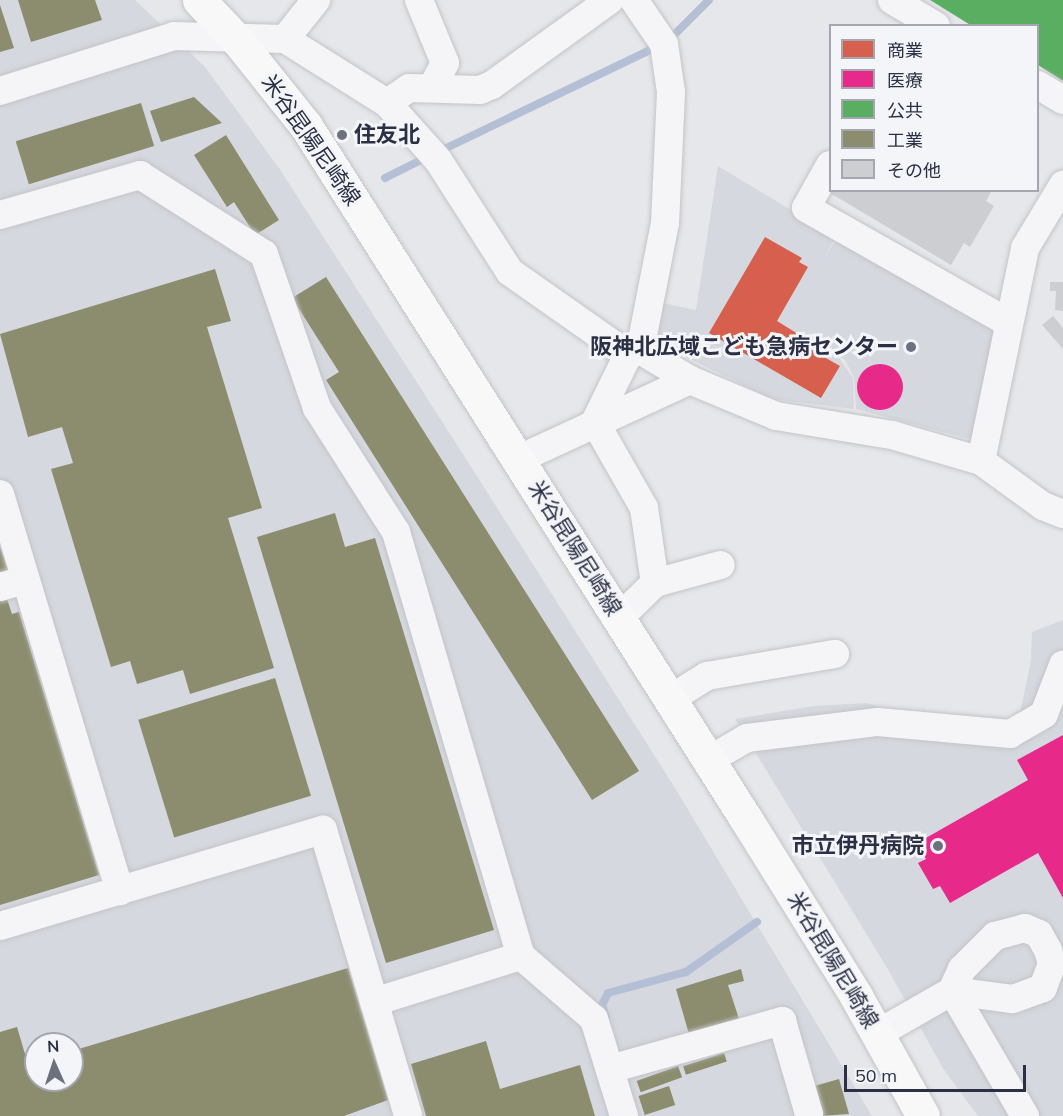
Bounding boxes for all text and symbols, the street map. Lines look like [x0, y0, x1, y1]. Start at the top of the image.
legend [829, 24, 1039, 192]
text: 商業 [887, 39, 923, 62]
street label: 米谷昆陽尼崎線 [256, 69, 366, 211]
text: 医療 [887, 69, 923, 92]
text: 公共 [887, 99, 923, 122]
place label: 住友北 [354, 122, 420, 148]
marker: 住友北 [335, 128, 349, 142]
text: 工業 [887, 129, 923, 152]
text: その他 [887, 159, 941, 182]
place label: 阪神北広域こども急病センター [590, 334, 898, 360]
marker: 阪神北広域こども急病センター [902, 338, 920, 356]
street label: 米谷昆陽尼崎線 [523, 476, 627, 620]
place label: 市立伊丹病院 [792, 833, 924, 859]
marker: 市立伊丹病院 [929, 837, 947, 855]
street label: 米谷昆陽尼崎線 [782, 887, 884, 1033]
north arrow [24, 1032, 84, 1092]
text: N [47, 1036, 60, 1056]
scale bar [847, 1053, 1028, 1091]
text: 50 m [855, 1064, 897, 1087]

